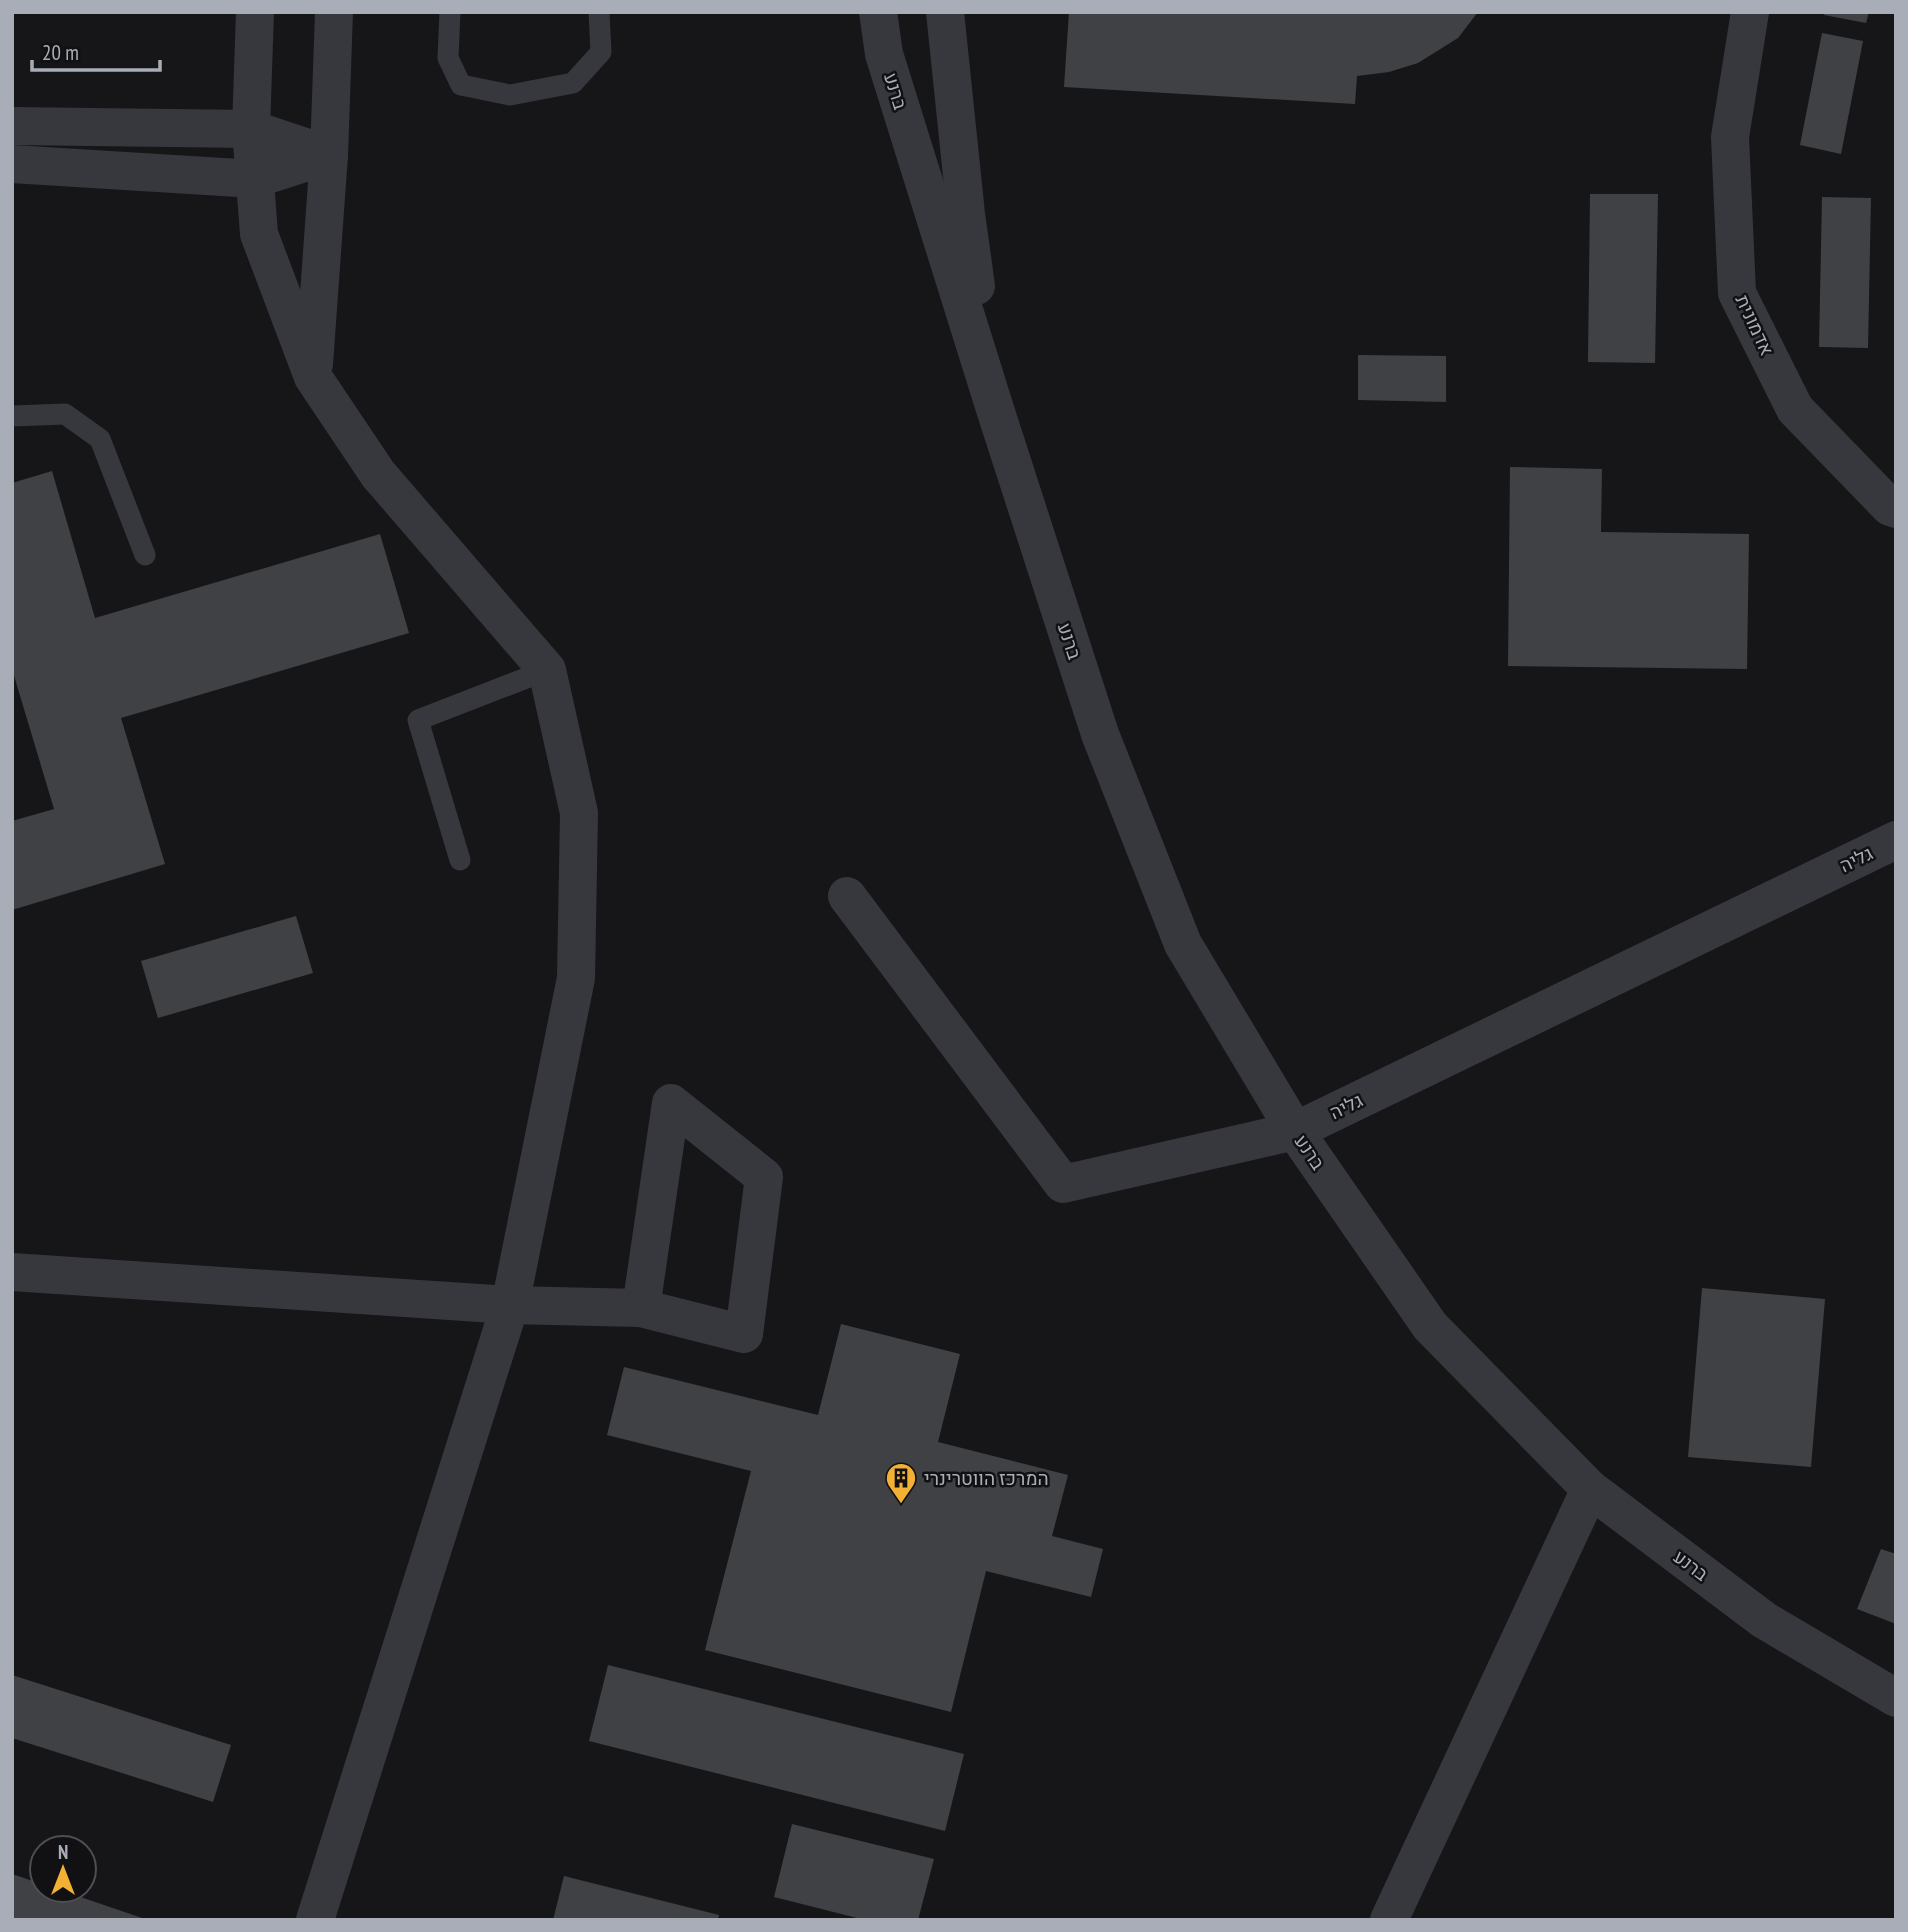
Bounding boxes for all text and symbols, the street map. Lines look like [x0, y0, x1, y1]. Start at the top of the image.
scale bar [32, 28, 159, 72]
text: 20 m [42, 39, 79, 66]
street label: ברנע [879, 70, 913, 112]
street label: אדמונית [1731, 291, 1779, 359]
street label: ברנע [1053, 620, 1087, 662]
street label: גליה [1835, 841, 1877, 877]
street label: גליה [1325, 1088, 1367, 1124]
street label: ברנע [1290, 1130, 1330, 1174]
building icon: המרכז הווטרינרי [884, 1461, 918, 1505]
place label: המרכז הווטרינרי [924, 1466, 1049, 1490]
street label: ברנע [1669, 1544, 1713, 1586]
north arrow [28, 1834, 98, 1904]
text: N [58, 1840, 68, 1864]

